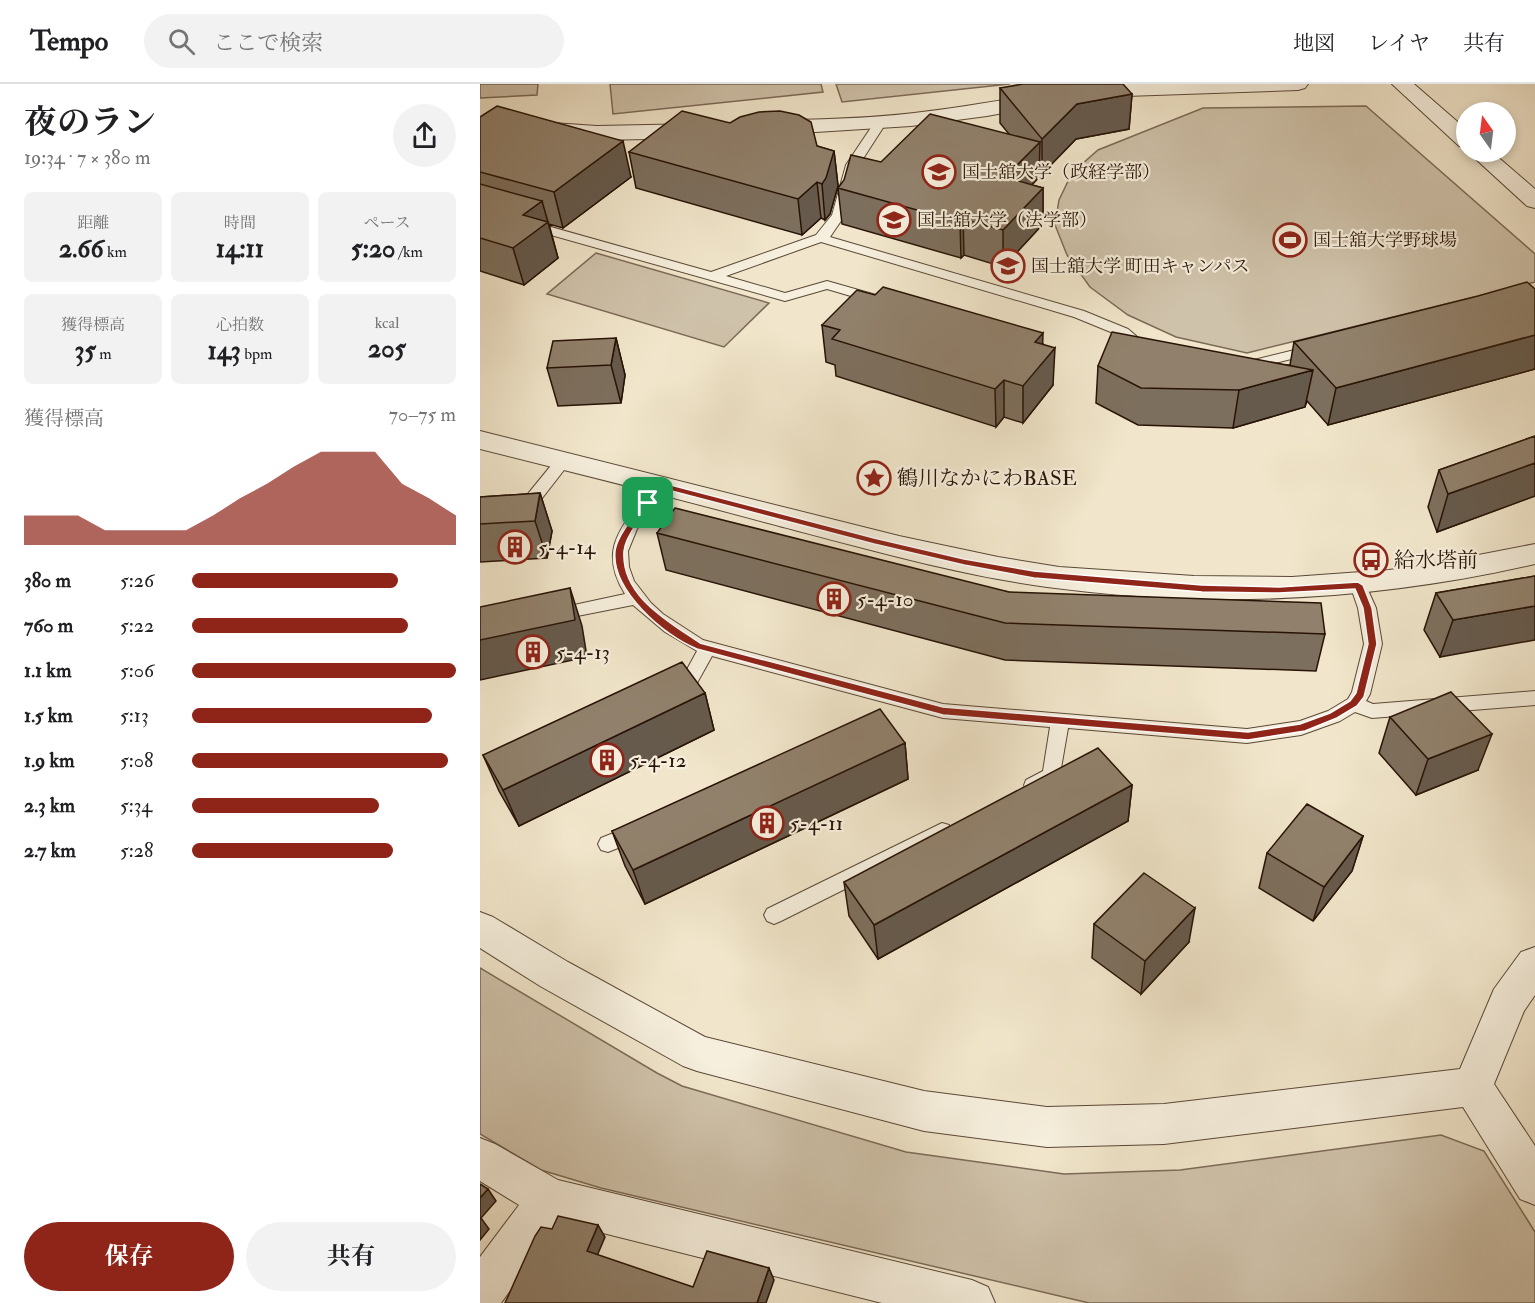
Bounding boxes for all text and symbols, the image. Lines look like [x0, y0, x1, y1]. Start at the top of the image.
search box [144, 14, 564, 68]
text: Tempo [30, 24, 108, 59]
icon: search [165, 25, 198, 58]
text: ここで検索 [213, 29, 323, 57]
text: 地図 [1293, 30, 1335, 57]
text: レイヤ [1368, 30, 1430, 57]
text: 共有 [1463, 30, 1505, 57]
text: 夜のラン [24, 102, 156, 143]
north arrow [1456, 102, 1516, 162]
map controls [1456, 102, 1516, 162]
button: share [393, 104, 456, 167]
text: 19:34 · 7 × 380 m [24, 145, 150, 170]
school or university icon: 国士舘大学（政経学部） [921, 154, 957, 190]
place label: 国士舘大学（政経学部） [962, 161, 1160, 184]
school or university icon: 国士舘大学（法学部） [876, 202, 912, 238]
place label: 国士舘大学（法学部） [917, 209, 1097, 232]
text: 距離 [77, 213, 109, 233]
text: 時間 [224, 213, 256, 233]
text: ペース [363, 213, 411, 233]
sports icon: 国士舘大学野球場 [1272, 222, 1308, 258]
place label: 国士舘大学野球場 [1313, 229, 1457, 252]
text: 2.66 [59, 233, 104, 265]
text: 14:11 [216, 233, 264, 265]
text: 5:20 [351, 233, 395, 265]
text: km [104, 242, 127, 262]
text: /km [395, 242, 423, 262]
school or university icon: 国士舘大学 町田キャンパス [990, 248, 1026, 284]
place label: 国士舘大学 町田キャンパス [1031, 255, 1250, 278]
text: kcal [375, 313, 399, 333]
text: 獲得標高 [61, 315, 125, 335]
text: 心拍数 [216, 315, 264, 335]
text: 205 [368, 333, 406, 365]
text: 35 [74, 335, 96, 367]
text: 143 [208, 335, 241, 367]
text: m [96, 344, 112, 364]
text: bpm [241, 344, 273, 364]
text: 70–75 m [389, 402, 456, 427]
text: 獲得標高 [24, 406, 104, 431]
place icon: 鶴川なかにわBASE [856, 460, 892, 496]
place label: 鶴川なかにわBASE [897, 465, 1077, 492]
pin [622, 477, 673, 528]
icon: arrive [631, 486, 664, 519]
building icon: 5-4-14 [497, 529, 533, 565]
place label: 5-4-14 [538, 534, 597, 561]
bus stop icon: 給水塔前 [1353, 542, 1389, 578]
place label: 給水塔前 [1394, 547, 1478, 574]
text: 380 m [24, 568, 71, 593]
text: 5:26 [120, 568, 154, 593]
building icon: 5-4-10 [816, 581, 852, 617]
place label: 5-4-10 [857, 586, 913, 613]
text: 760 m [24, 613, 73, 638]
text: 5:22 [120, 613, 154, 638]
building icon: 5-4-13 [515, 634, 551, 670]
place label: 5-4-13 [556, 639, 610, 666]
text: 1.1 km [24, 658, 71, 683]
text: 5:06 [120, 658, 154, 683]
text: 1.5 km [24, 703, 73, 728]
text: 5:13 [120, 703, 149, 728]
building icon: 5-4-12 [589, 742, 625, 778]
place label: 5-4-12 [630, 747, 686, 774]
text: 1.9 km [24, 748, 75, 773]
text: 5:08 [120, 748, 153, 773]
text: 2.3 km [24, 793, 75, 818]
text: 5:34 [120, 793, 152, 818]
building icon: 5-4-11 [749, 805, 785, 841]
place label: 5-4-11 [790, 810, 843, 837]
text: 2.7 km [24, 838, 76, 863]
text: 5:28 [120, 838, 153, 863]
button: 保存 [24, 1222, 234, 1291]
button: 共有 [246, 1222, 456, 1291]

